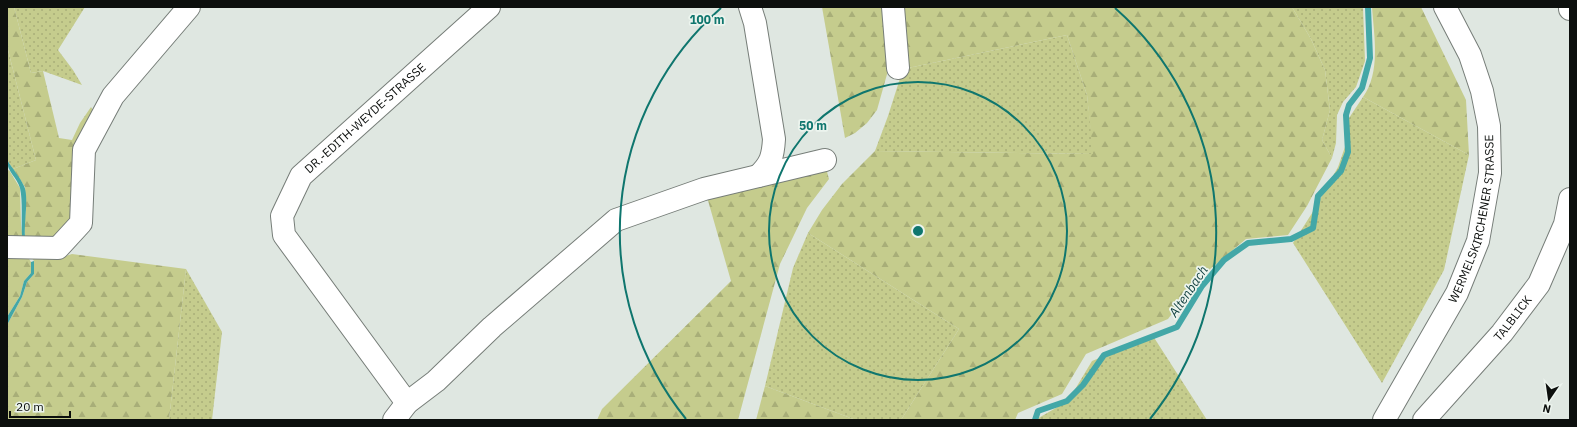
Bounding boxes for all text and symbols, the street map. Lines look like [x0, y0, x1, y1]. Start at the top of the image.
text: 100 m [689, 12, 725, 27]
street label: DR.-EDITH-WEYDE-STRASSE [301, 60, 429, 176]
text: 50 m [799, 118, 827, 133]
street label: WERMELSKIRCHENER STRASSE [1445, 134, 1497, 306]
centre of rings [911, 224, 925, 238]
water label: Altenbach [1165, 262, 1212, 321]
street label: TALBLICK [1490, 292, 1535, 344]
north arrow [1529, 379, 1569, 419]
scale bar [10, 393, 70, 419]
text: 20 m [16, 399, 44, 414]
text: N [1541, 401, 1552, 416]

